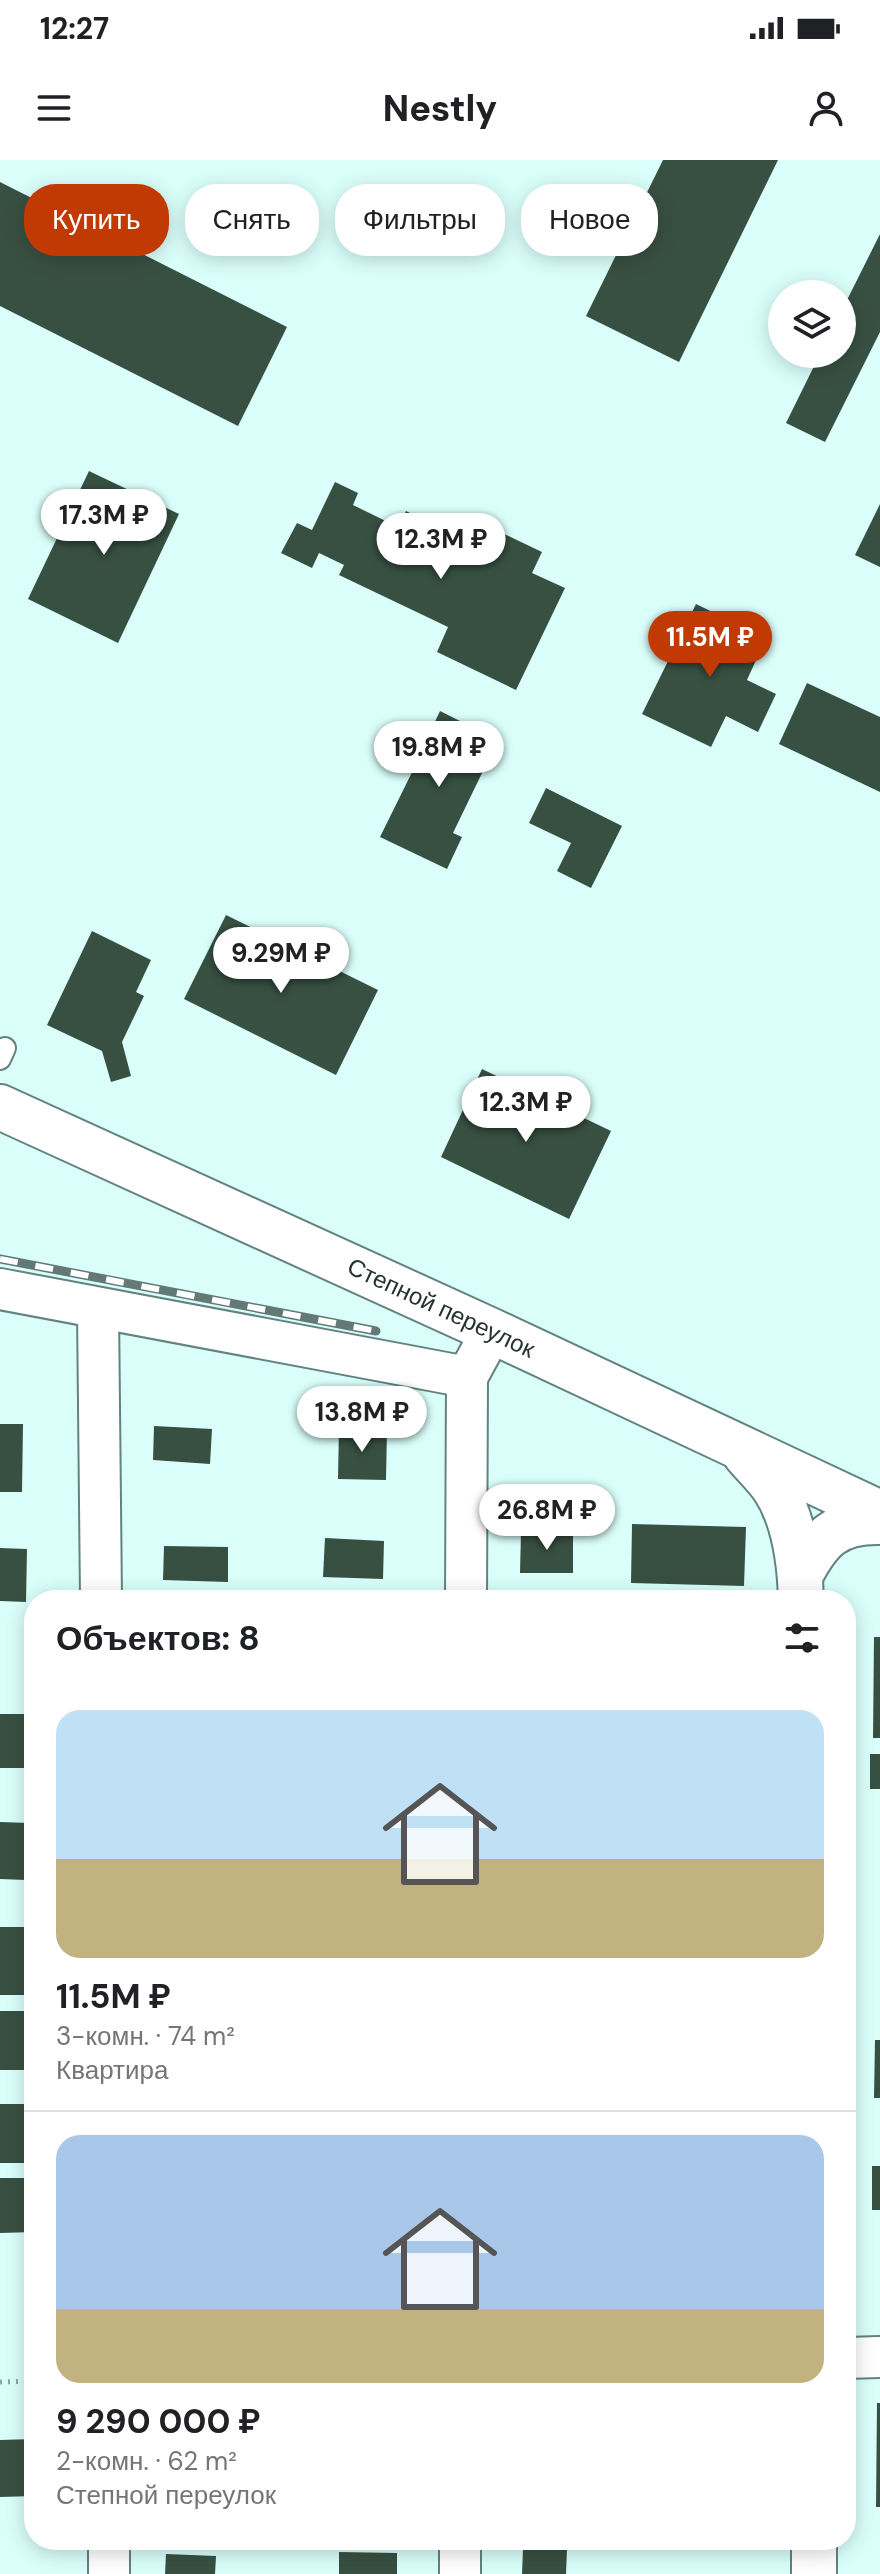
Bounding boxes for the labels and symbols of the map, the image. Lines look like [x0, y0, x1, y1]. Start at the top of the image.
pin: 17.3M ₽ [30, 489, 178, 557]
pin: 12.3M ₽ [367, 513, 515, 581]
pin: 11.5M ₽ [636, 611, 784, 679]
pin: 19.8M ₽ [365, 721, 513, 789]
pin: 9.29M ₽ [207, 927, 355, 995]
pin: 12.3M ₽ [452, 1076, 600, 1144]
street label: Степной переулок [343, 1251, 540, 1365]
pin: 13.8M ₽ [288, 1386, 436, 1454]
pin: 26.8M ₽ [473, 1484, 621, 1552]

